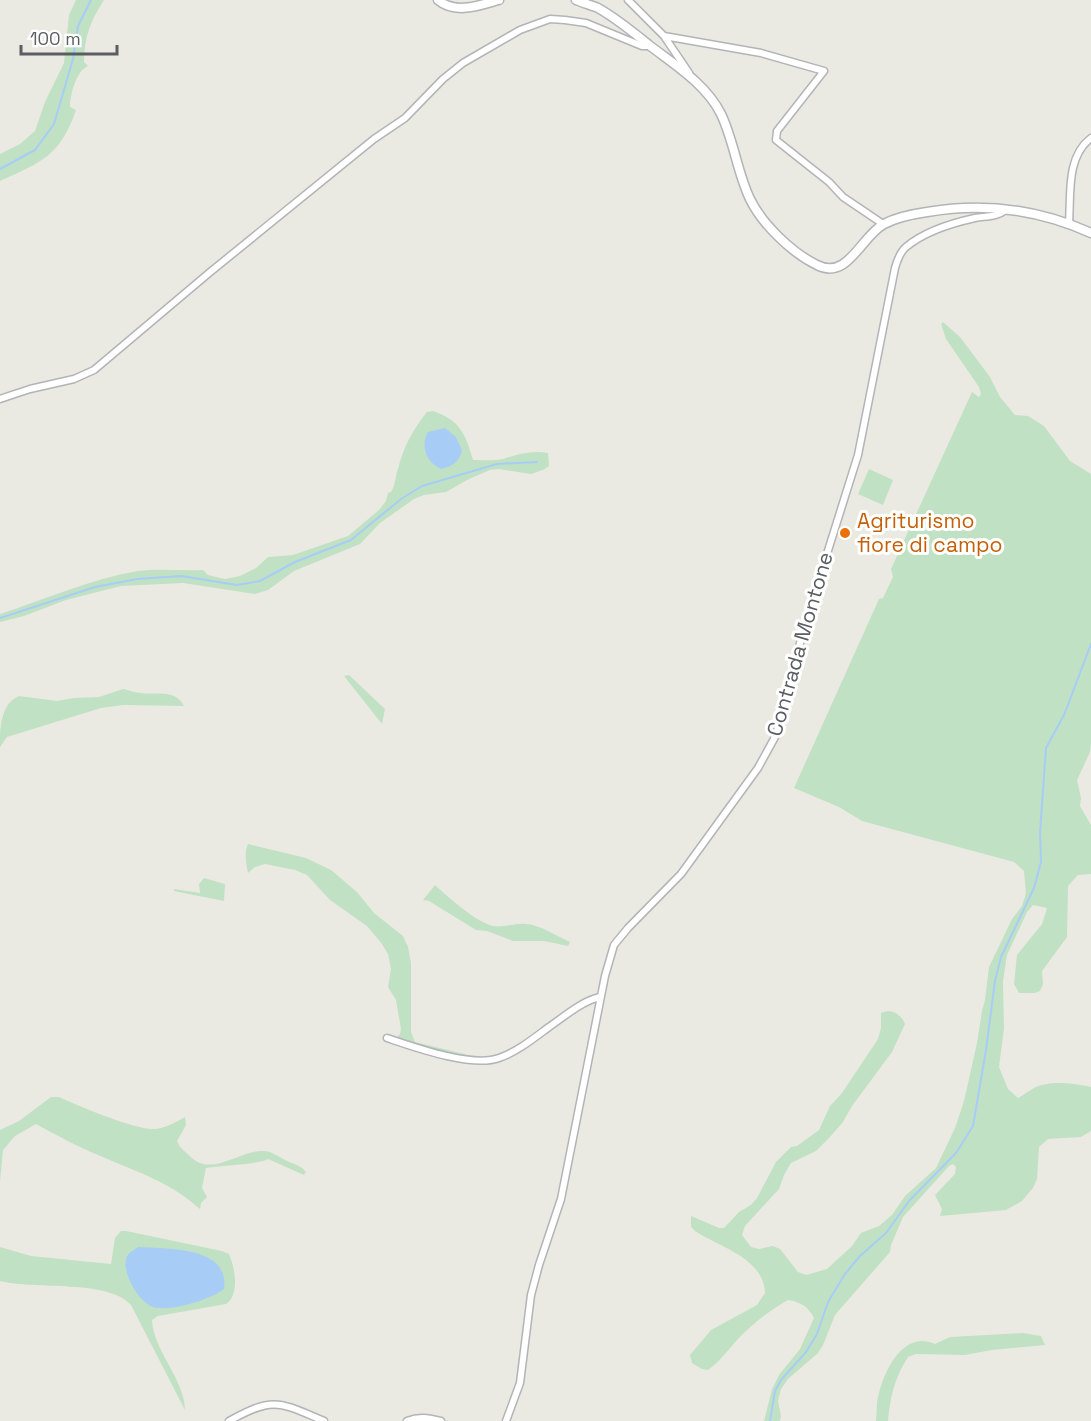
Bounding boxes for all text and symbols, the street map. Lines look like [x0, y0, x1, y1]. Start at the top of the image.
scale bar [21, 18, 117, 56]
text: 100 m [30, 27, 81, 50]
place label: Agriturismo fiore di campo [857, 507, 1003, 558]
marker: Agriturismo fiore di campo [838, 526, 852, 540]
street label: Contrada Montone [760, 549, 839, 739]

